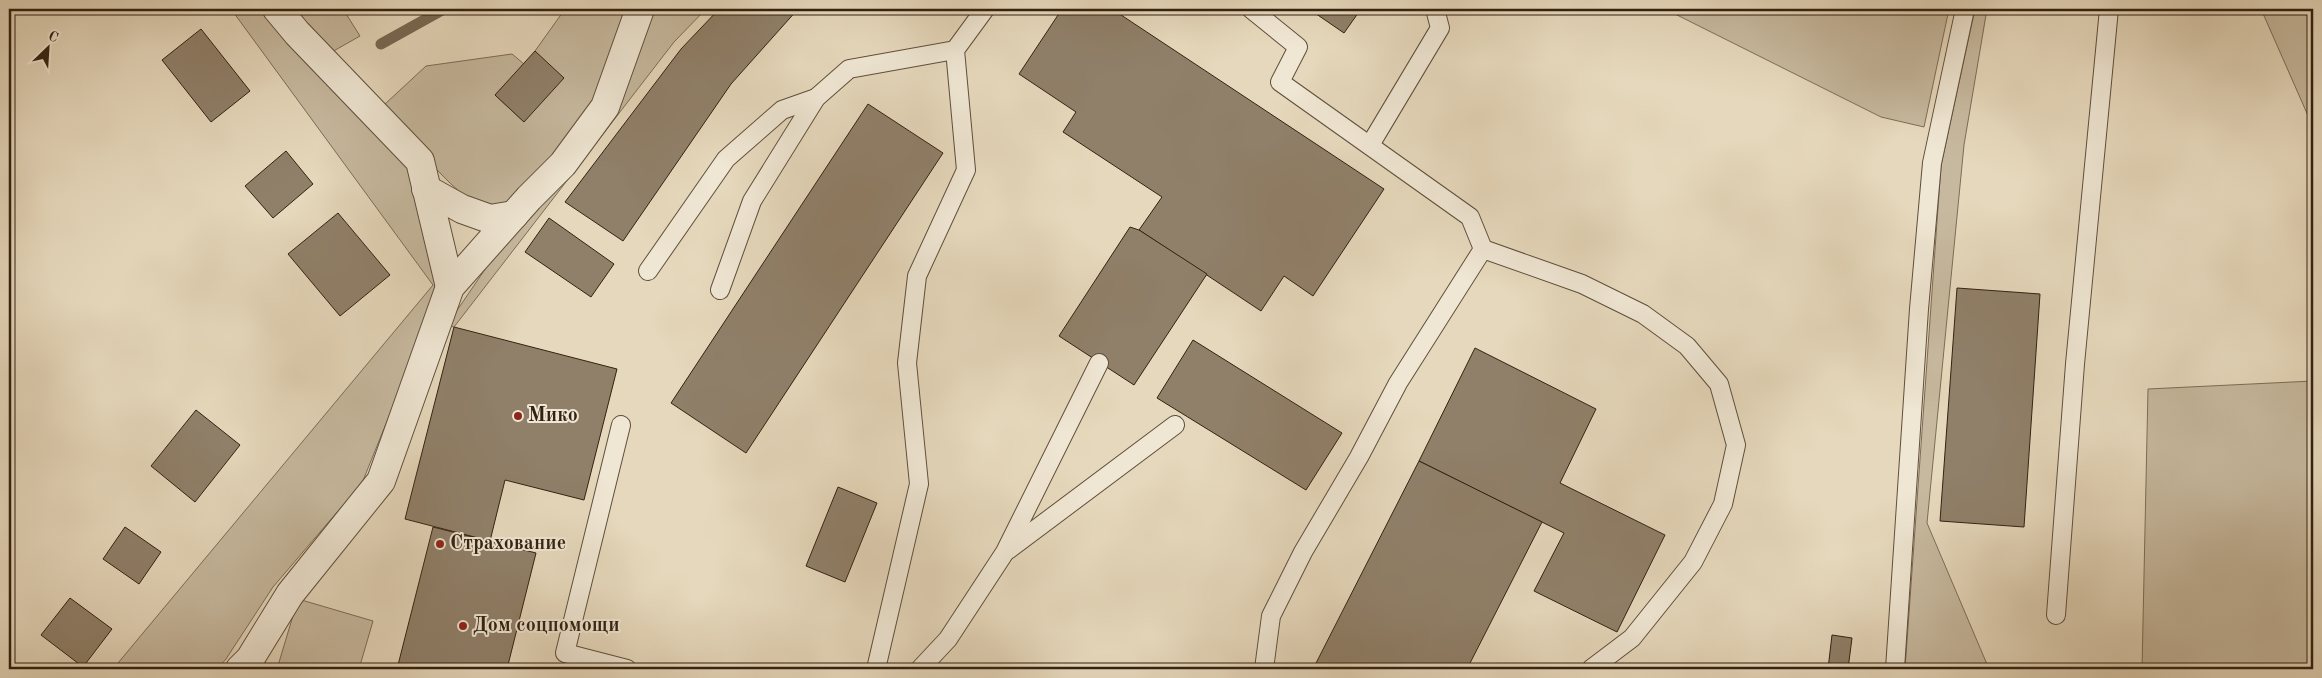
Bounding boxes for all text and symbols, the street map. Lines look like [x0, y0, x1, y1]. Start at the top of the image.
north arrow [22, 22, 72, 72]
text: С [46, 29, 60, 45]
place label: Мико [528, 406, 578, 426]
marker: Мико [512, 410, 524, 422]
place label: Страхование [450, 534, 566, 554]
marker: Страхование [434, 538, 446, 550]
place label: Дом соцпомощи [473, 616, 620, 636]
marker: Дом соцпомощи [457, 620, 469, 632]

